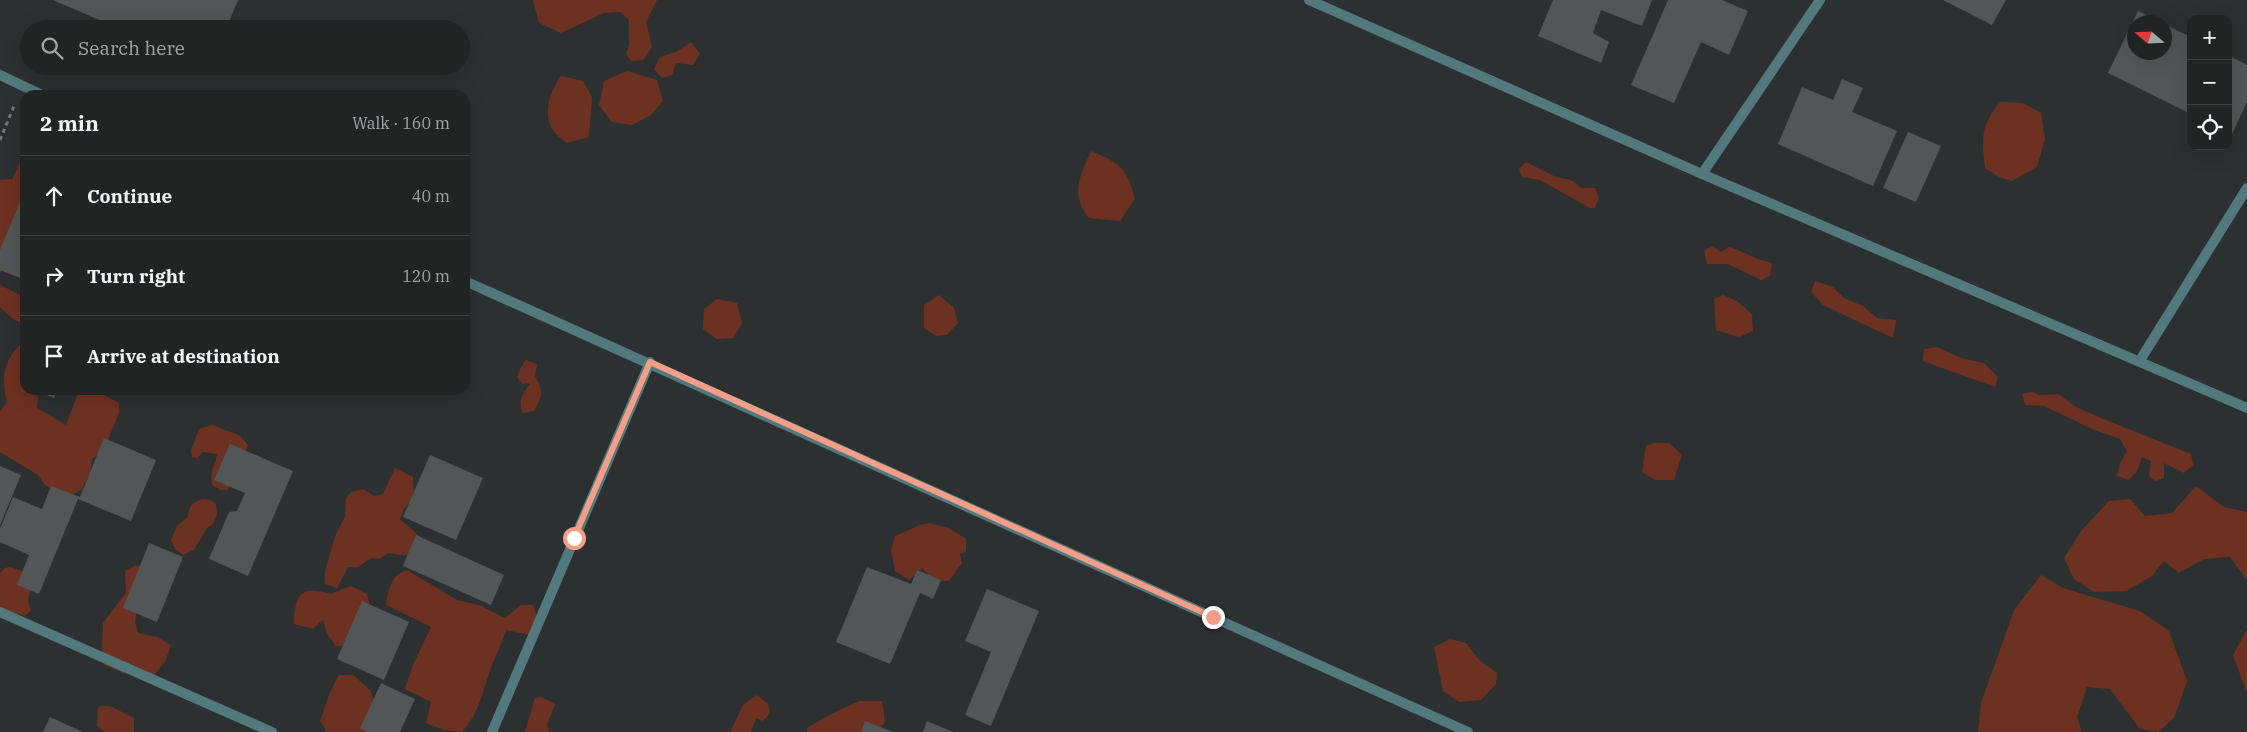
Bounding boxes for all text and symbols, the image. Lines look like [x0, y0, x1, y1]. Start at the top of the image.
north arrow [2127, 15, 2172, 60]
map controls [2187, 15, 2232, 150]
button: + [2187, 15, 2232, 60]
search box [20, 20, 470, 75]
icon: search [38, 34, 66, 62]
text: Search here [78, 36, 185, 60]
button: − [2187, 60, 2232, 105]
button: locate [2187, 105, 2232, 150]
text: 2 min [40, 109, 99, 137]
text: Walk · 160 m [352, 113, 450, 133]
icon: ahead [40, 182, 68, 210]
text: Continue [87, 184, 172, 208]
text: 40 m [412, 186, 450, 206]
icon: right [40, 262, 68, 290]
text: Turn right [87, 264, 185, 288]
text: 120 m [402, 266, 450, 286]
icon: arrive [40, 342, 68, 370]
text: Arrive at destination [87, 344, 280, 368]
route start [563, 527, 586, 550]
route end [1202, 606, 1225, 629]

